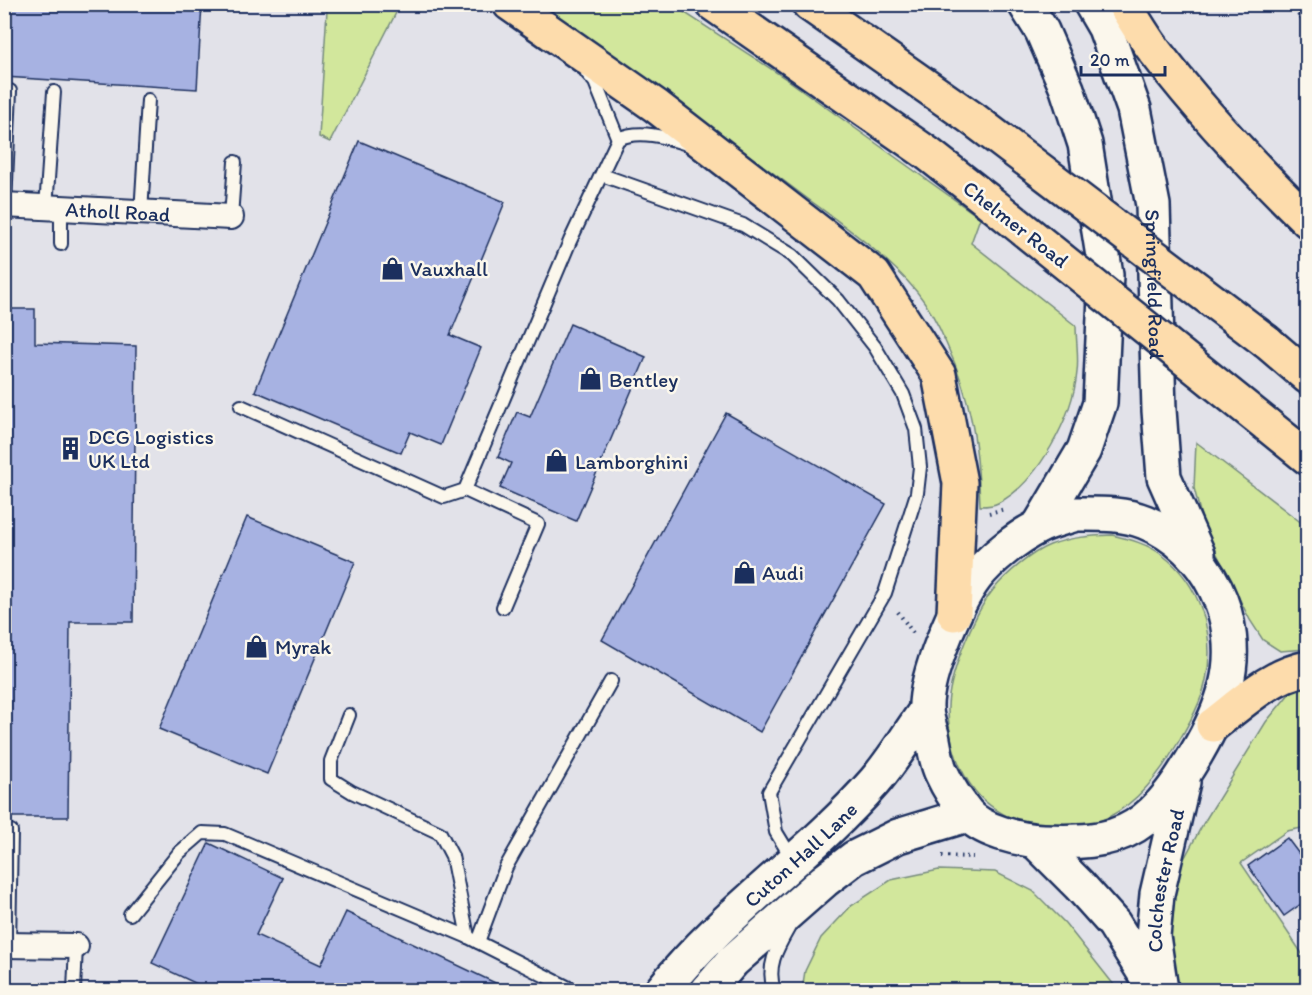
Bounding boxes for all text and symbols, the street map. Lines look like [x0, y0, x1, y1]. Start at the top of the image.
scale bar [1081, 39, 1165, 77]
text: 20 m [1090, 49, 1130, 71]
street label: Chelmer Road [958, 175, 1074, 273]
street label: Atholl Road [65, 196, 171, 226]
street label: Springfield Road [1141, 209, 1170, 360]
shop icon: Vauxhall [379, 255, 405, 281]
place label: Vauxhall [410, 256, 488, 281]
shop icon: Bentley [578, 366, 604, 392]
place label: Bentley [609, 367, 678, 392]
place label: DCG Logistics UK Ltd [88, 424, 214, 473]
building icon: DCG Logistics UK Ltd [57, 435, 83, 461]
shop icon: Lamborghini [544, 448, 570, 474]
place label: Lamborghini [575, 449, 688, 474]
shop icon: Audi [731, 559, 757, 585]
place label: Audi [762, 560, 804, 585]
shop icon: Myrak [244, 633, 270, 659]
place label: Myrak [275, 634, 331, 659]
street label: Cuton Hall Lane [738, 796, 862, 912]
street label: Colchester Road [1140, 805, 1189, 955]

